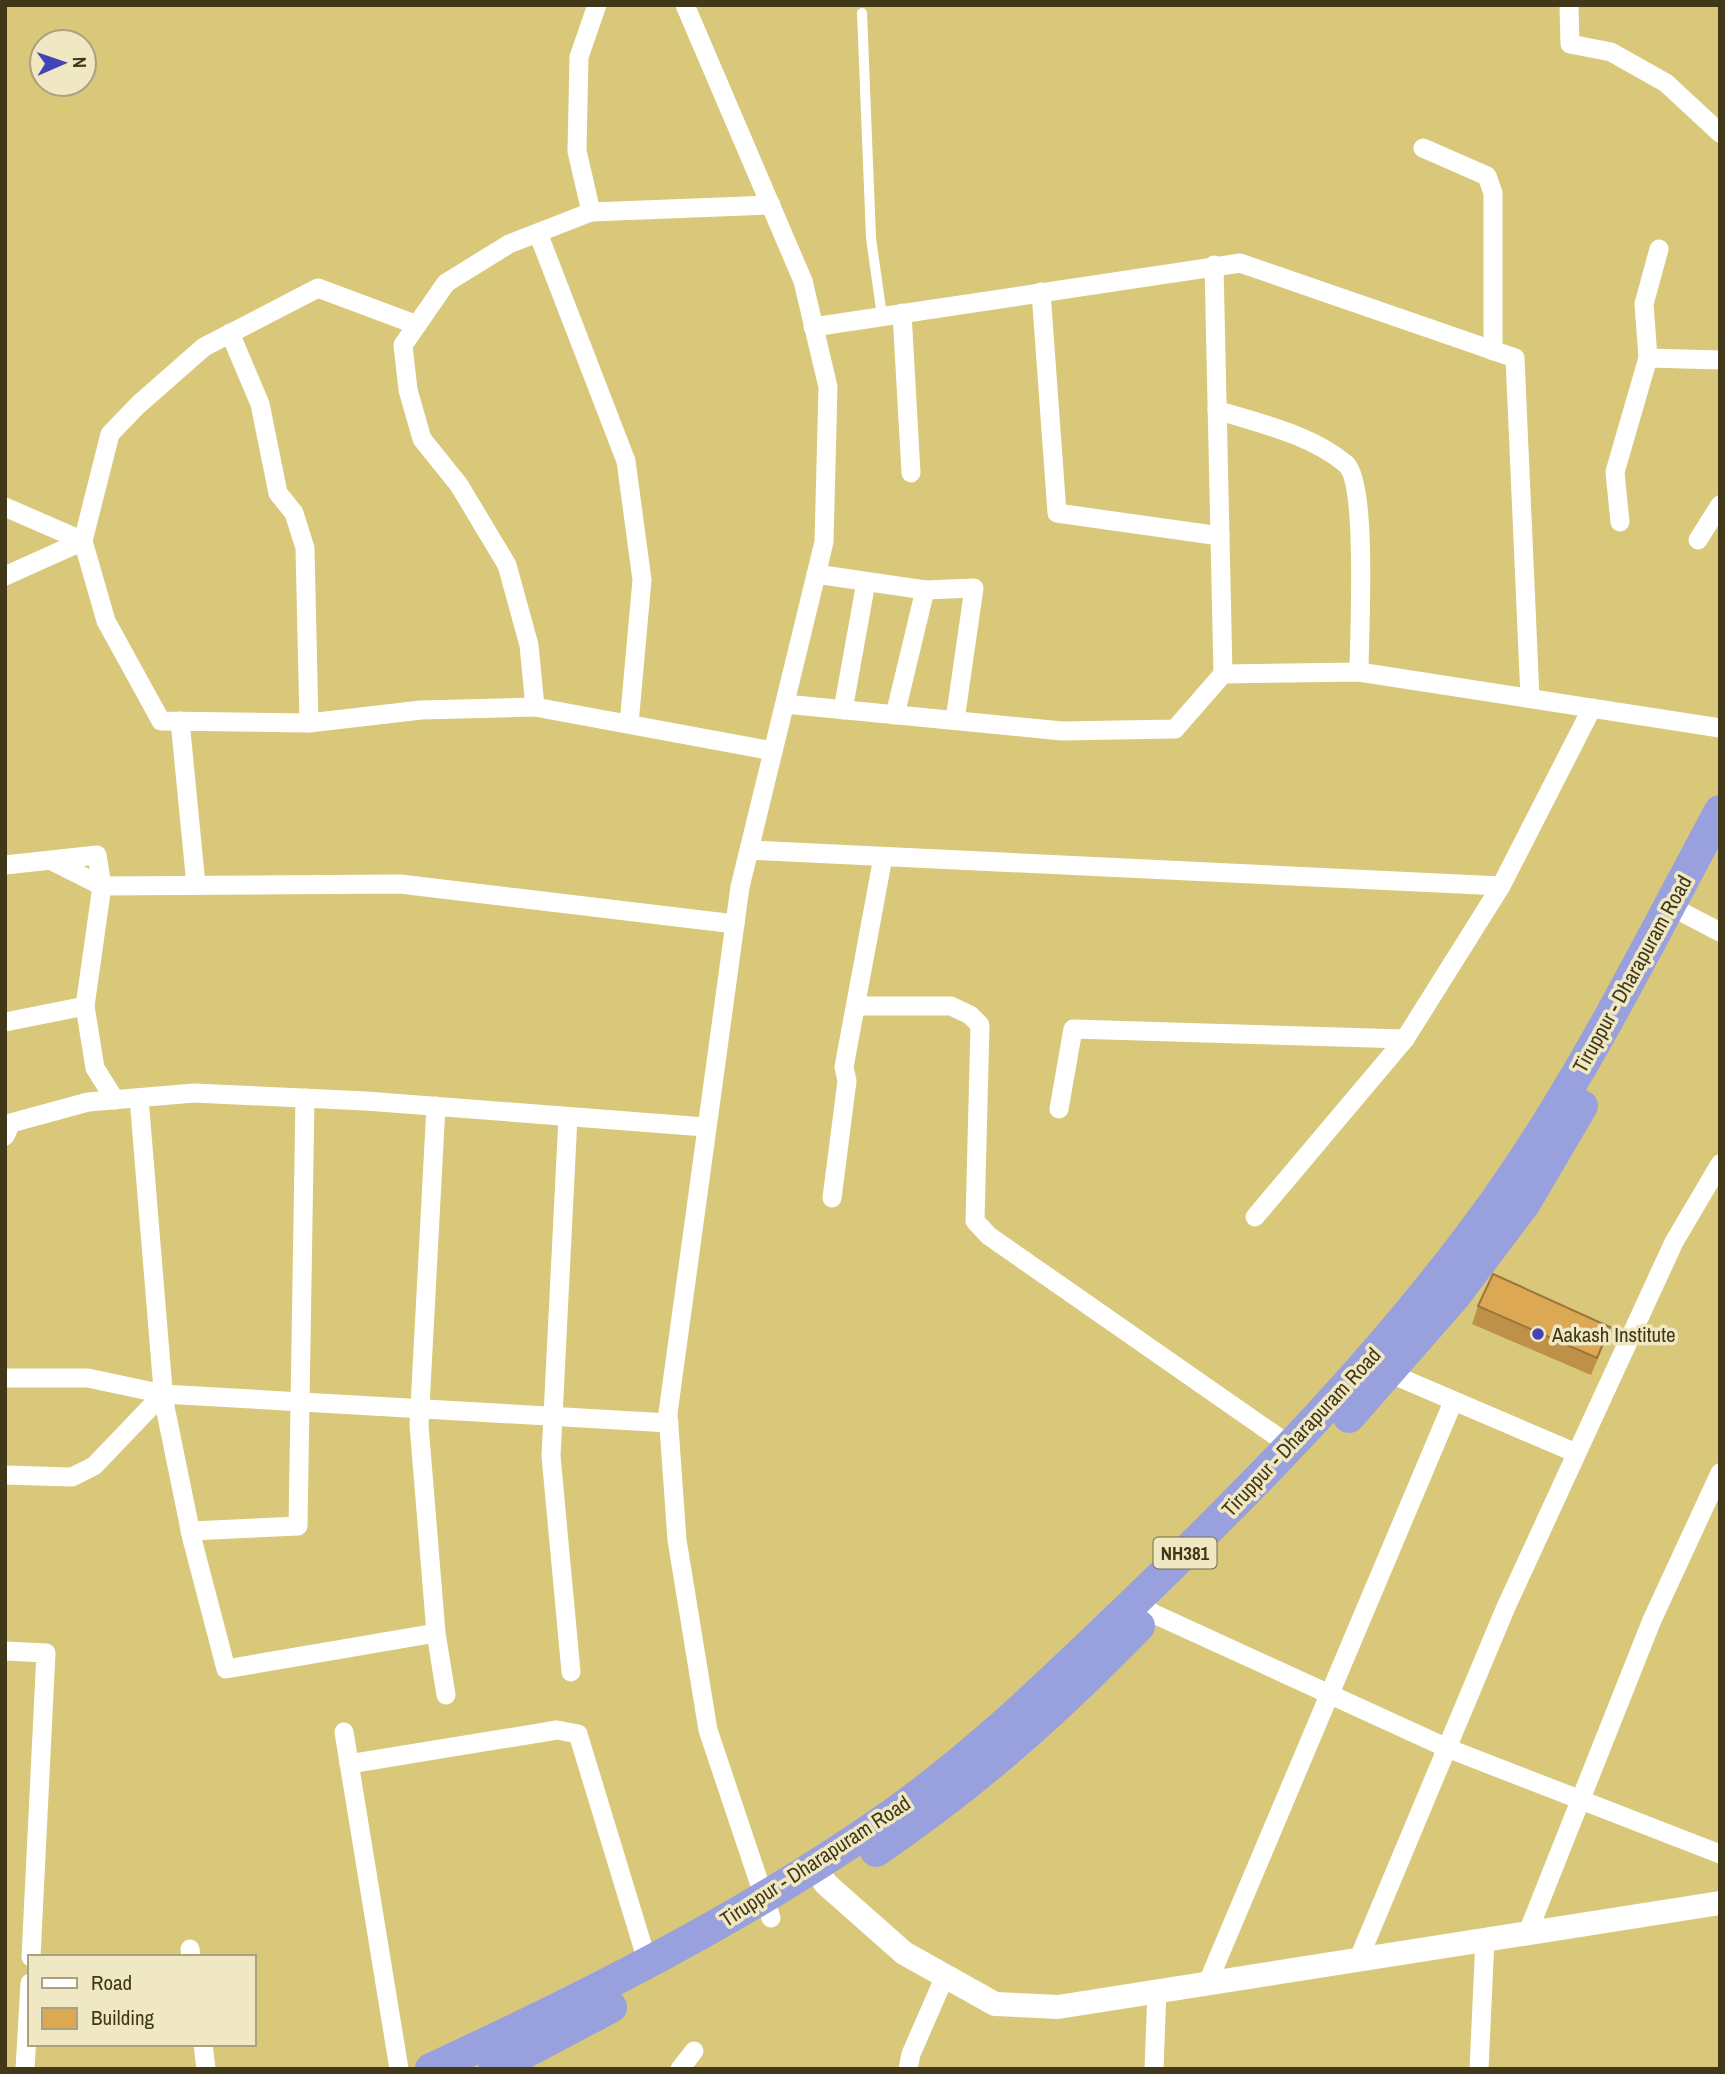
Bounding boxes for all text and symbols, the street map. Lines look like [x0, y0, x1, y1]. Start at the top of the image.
north arrow [28, 28, 98, 98]
text: N [67, 56, 93, 68]
street label: Tiruppur - Dharapuram Road [1566, 870, 1698, 1078]
place label: Aakash Institute [1551, 1320, 1676, 1349]
marker: Aakash Institute [1530, 1326, 1546, 1342]
street label: Tiruppur - Dharapuram Road [1215, 1341, 1387, 1523]
road number: NH381 [1154, 1538, 1216, 1568]
street label: Tiruppur - Dharapuram Road [714, 1788, 916, 1934]
legend [28, 1955, 256, 2046]
text: Road [91, 1968, 132, 1997]
text: Building [91, 2003, 155, 2032]

